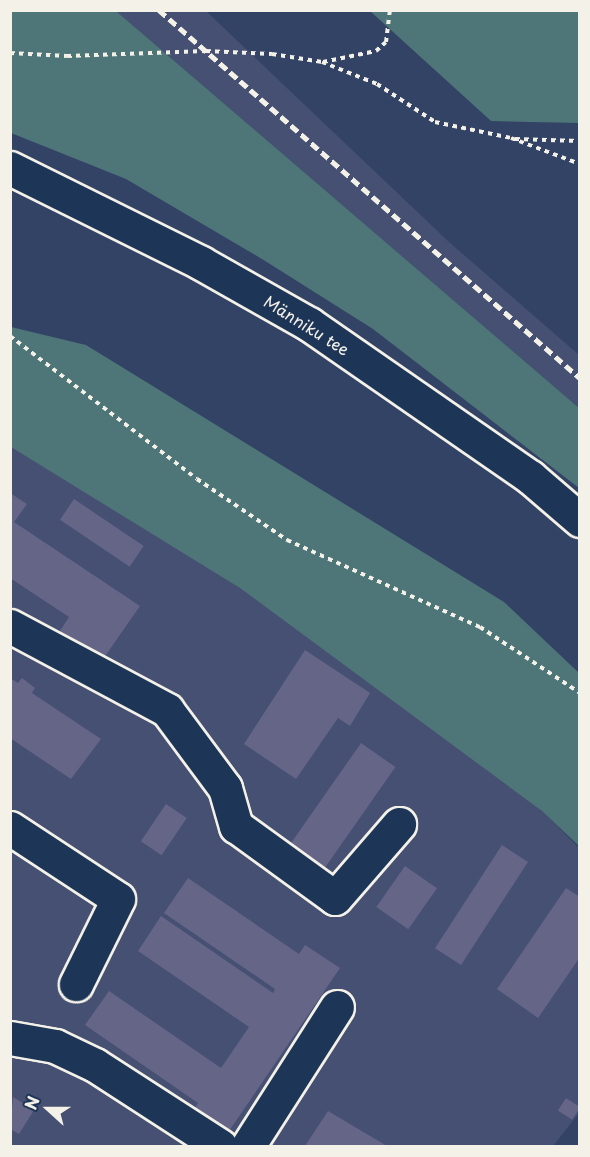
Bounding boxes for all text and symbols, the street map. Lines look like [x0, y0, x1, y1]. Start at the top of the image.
street label: Männiku tee [261, 291, 353, 359]
north arrow [18, 1079, 78, 1139]
text: N [18, 1092, 45, 1113]

